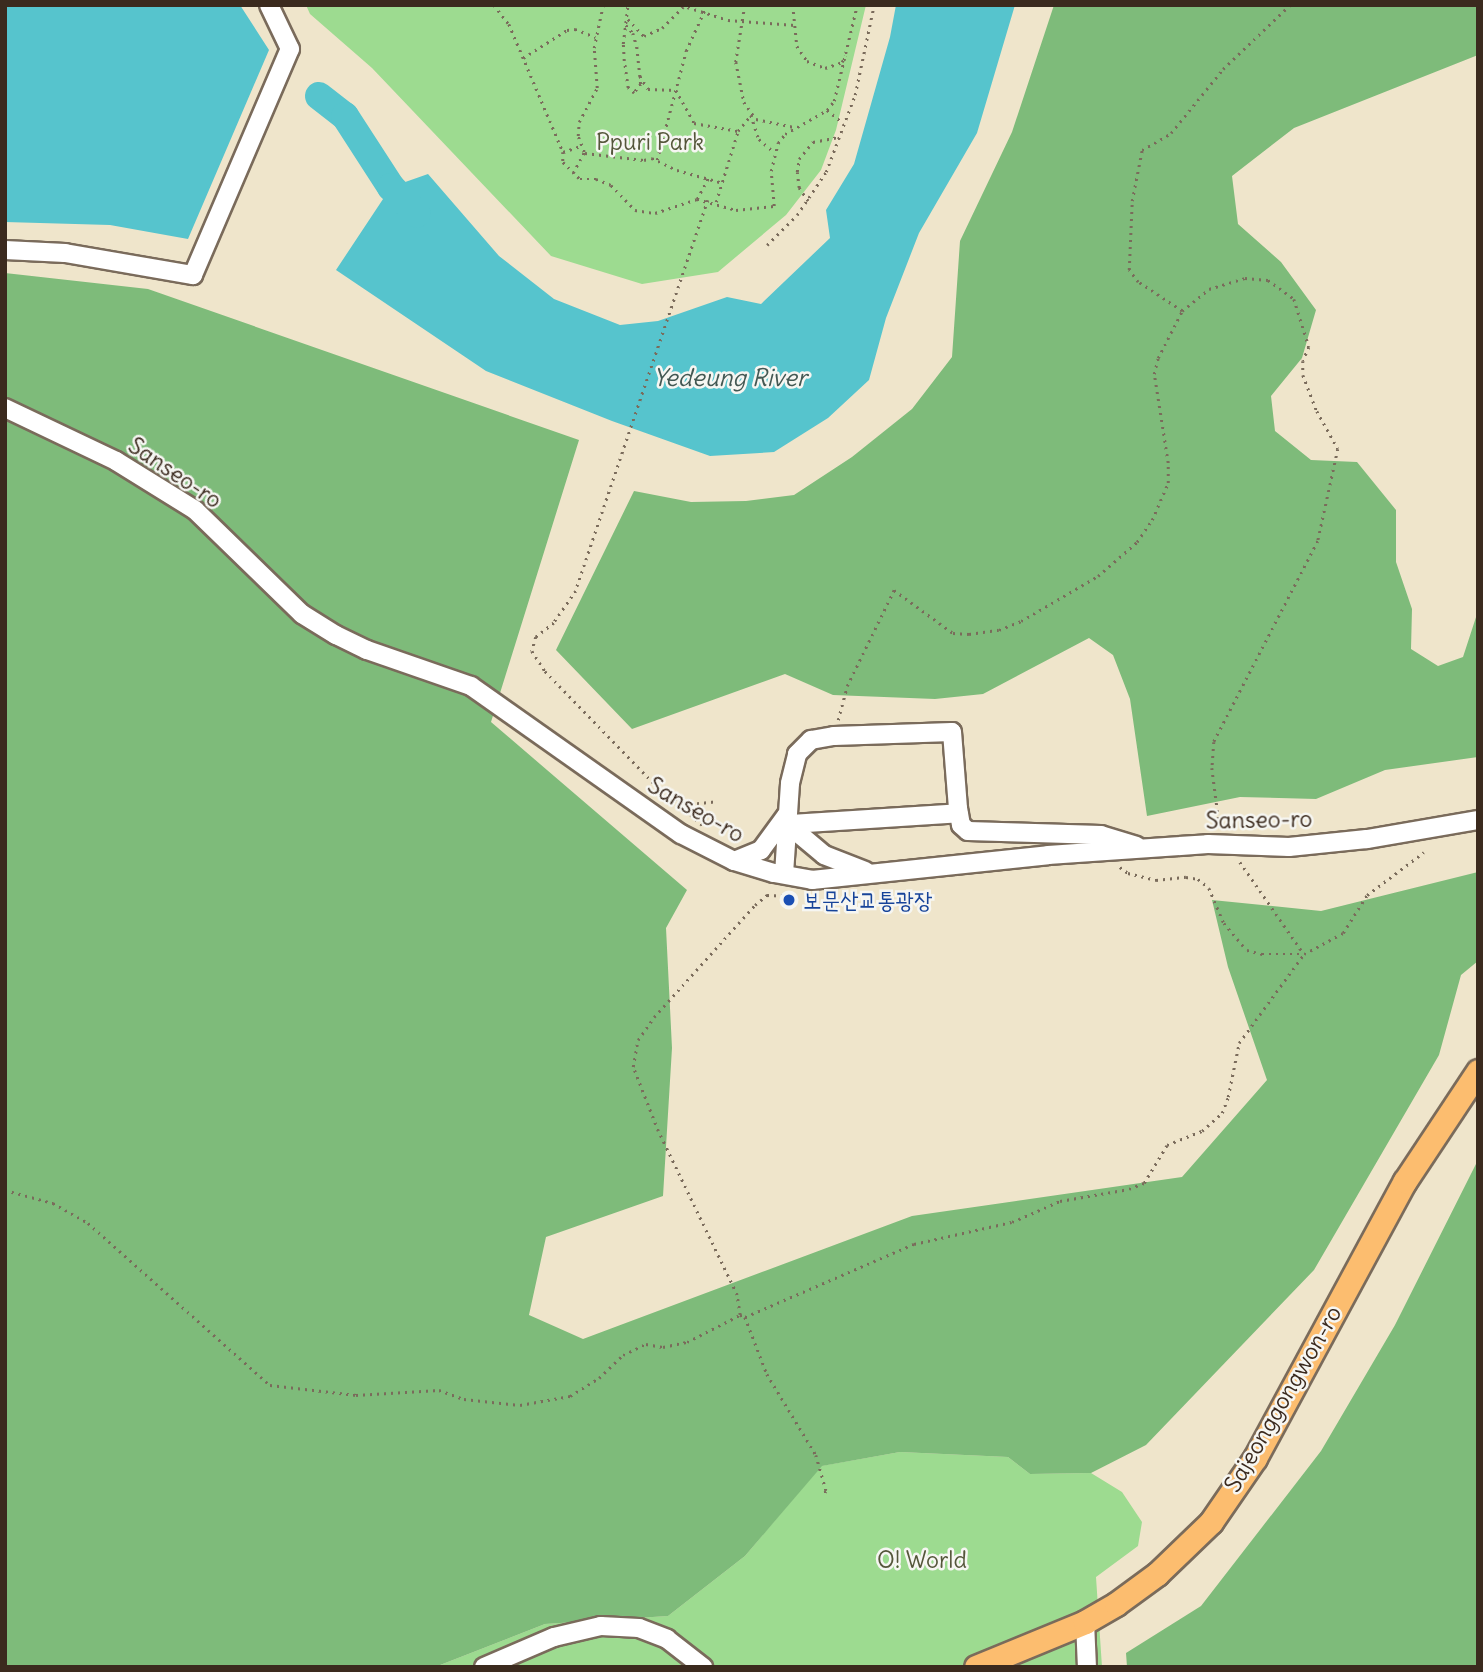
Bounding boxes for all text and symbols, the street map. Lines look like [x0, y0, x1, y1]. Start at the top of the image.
park label: Ppuri Park [596, 128, 704, 156]
water label: Yedeung River [653, 364, 807, 392]
street label: Sanseo-ro [123, 432, 227, 514]
street label: Sanseo-ro [643, 771, 749, 849]
street label: Sanseo-ro [1205, 805, 1313, 835]
place label: 보문산교통광장 [803, 886, 933, 914]
marker: 보문산교통광장 [781, 892, 797, 908]
street label: Sajeonggongwon-ro [1218, 1301, 1348, 1497]
park label: O! World [877, 1546, 967, 1574]

